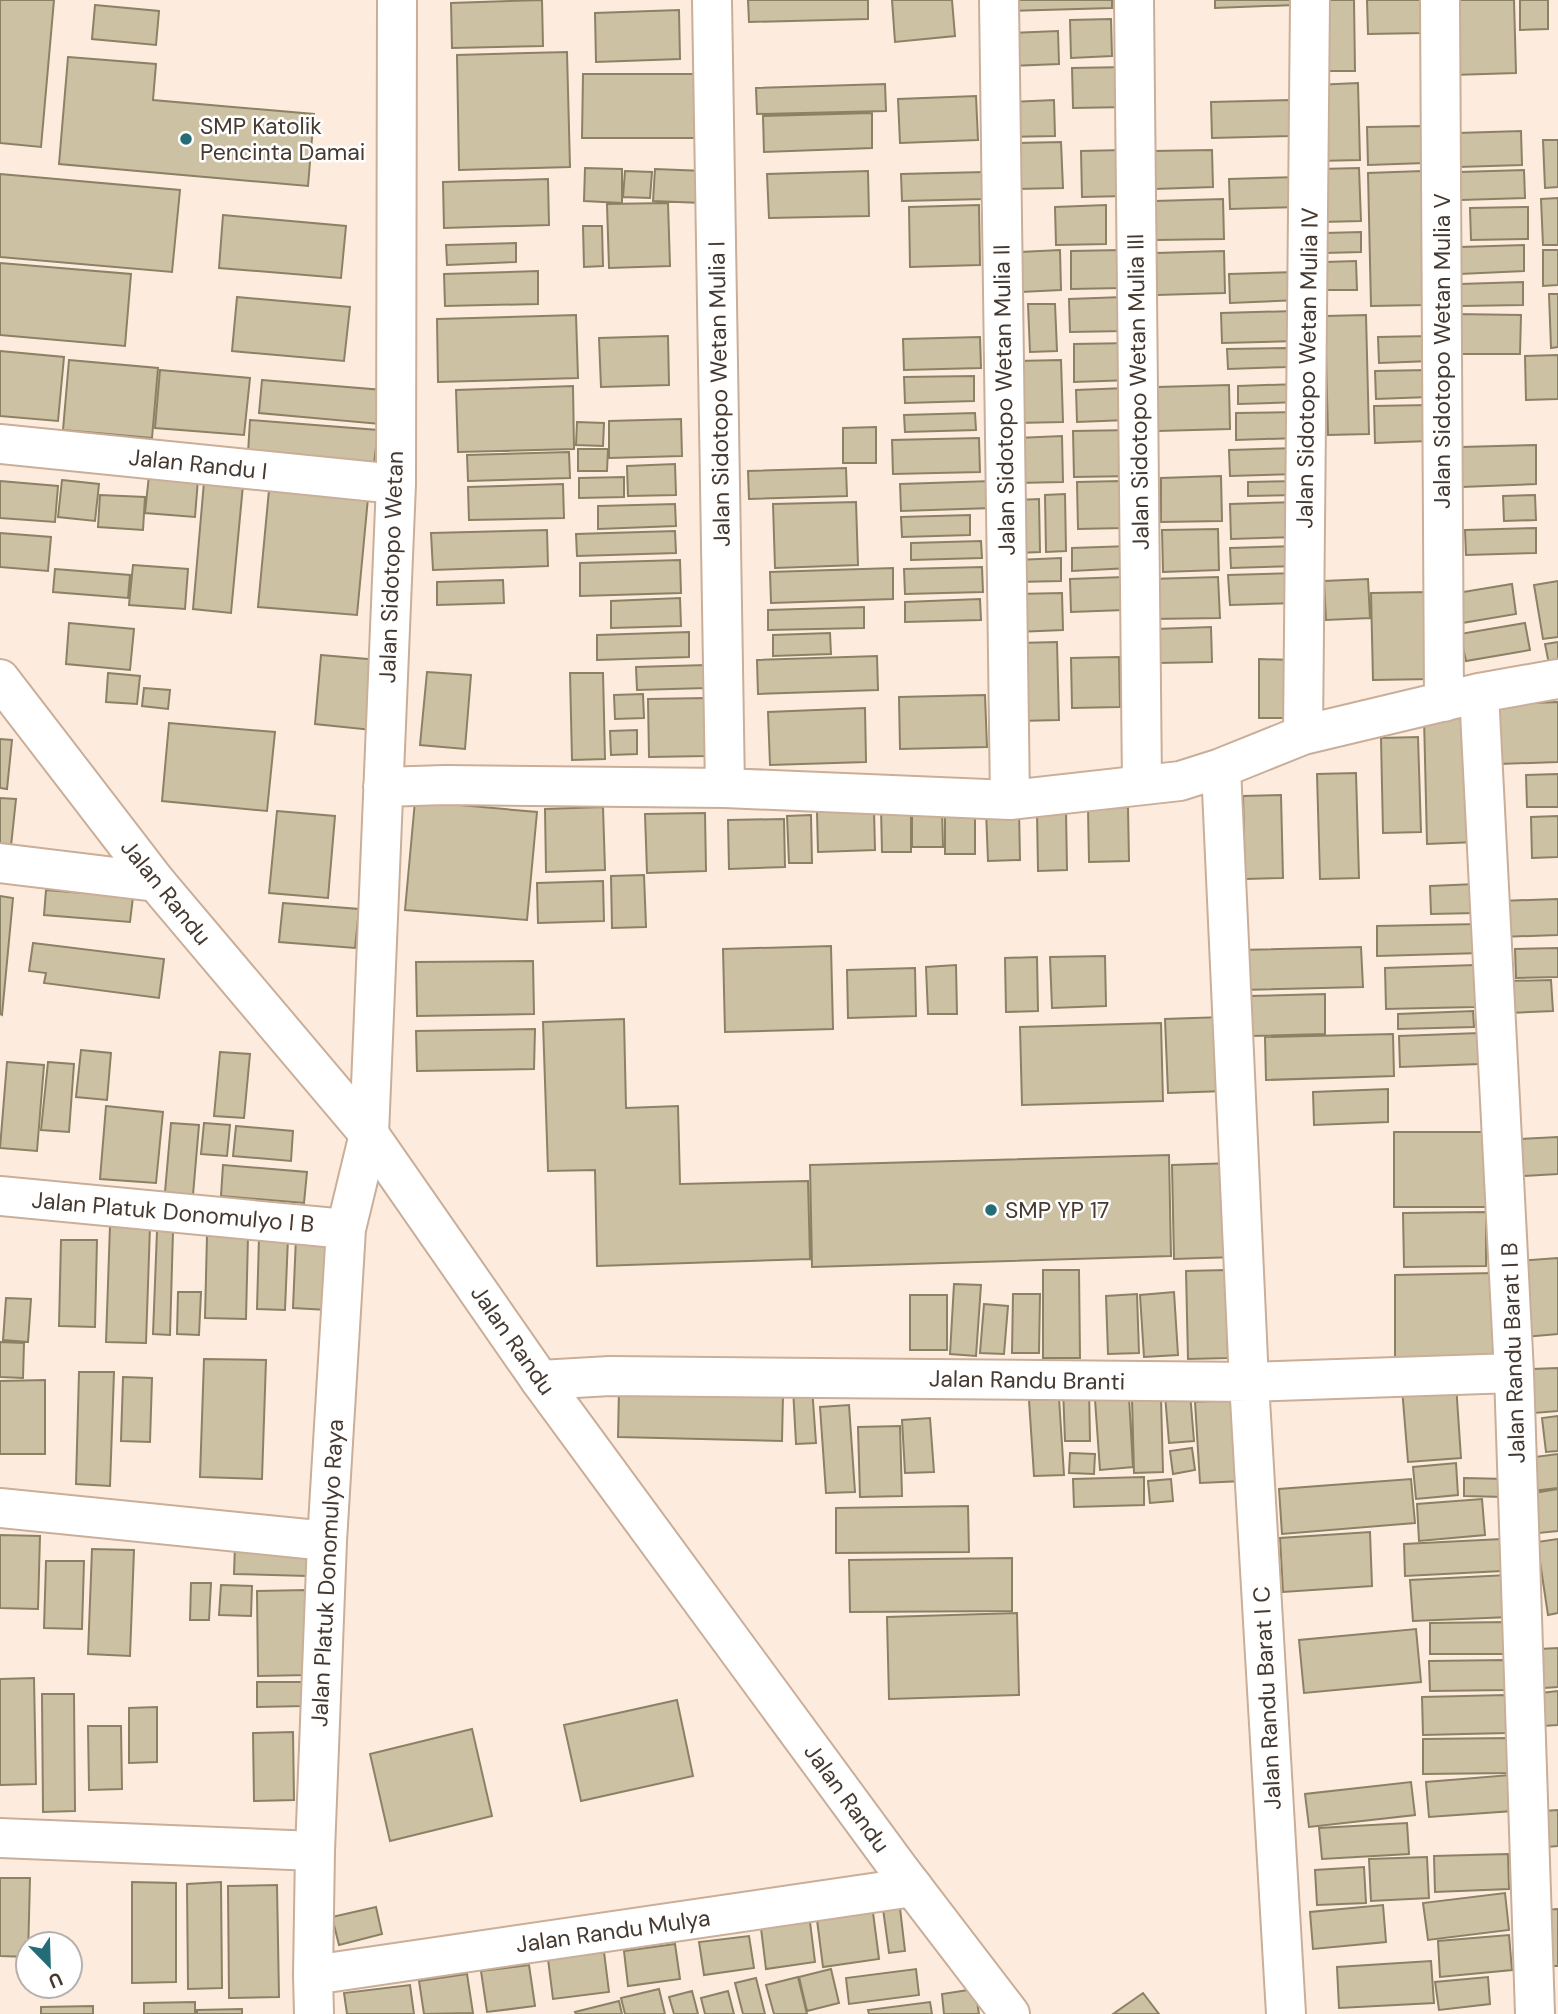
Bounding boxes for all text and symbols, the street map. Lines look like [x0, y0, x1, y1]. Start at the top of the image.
place label: SMP Katolik Pencinta Damai [200, 111, 365, 167]
marker: SMP Katolik Pencinta Damai [178, 131, 194, 147]
street label: Jalan Sidotopo Wetan Mulia V [1427, 193, 1457, 509]
street label: Jalan Sidotopo Wetan Mulia IV [1289, 207, 1325, 529]
street label: Jalan Sidotopo Wetan Mulia III [1120, 234, 1156, 550]
street label: Jalan Sidotopo Wetan Mulia I [701, 241, 737, 547]
street label: Jalan Sidotopo Wetan Mulia II [986, 244, 1022, 556]
street label: Jalan Randu I [127, 442, 269, 486]
street label: Jalan Sidotopo Wetan [372, 450, 410, 684]
street label: Jalan Randu [114, 833, 218, 951]
street label: Jalan Platuk Donomulyo I B [30, 1185, 316, 1239]
place label: SMP YP 17 [1005, 1195, 1109, 1225]
marker: SMP YP 17 [983, 1202, 999, 1218]
street label: Jalan Randu Barat I B [1494, 1242, 1532, 1464]
street label: Jalan Randu [464, 1279, 562, 1401]
street label: Jalan Randu Branti [929, 1363, 1125, 1397]
street label: Jalan Platuk Donomulyo Raya [304, 1418, 350, 1728]
street label: Jalan Randu Barat I C [1246, 1585, 1288, 1811]
street label: Jalan Randu [797, 1738, 897, 1858]
street label: Jalan Randu Mulya [514, 1903, 712, 1959]
north arrow [14, 1930, 84, 2000]
text: U [45, 1966, 66, 1994]

